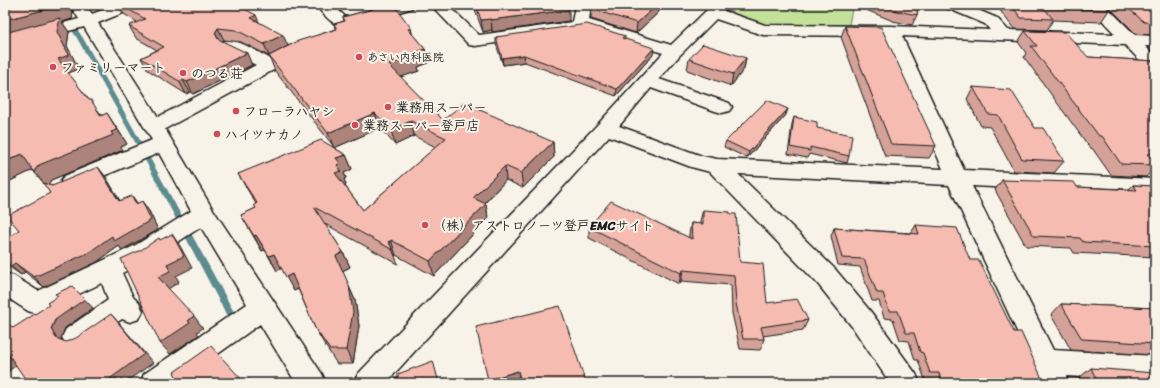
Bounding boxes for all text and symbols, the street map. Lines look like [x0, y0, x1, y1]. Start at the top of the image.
place label: あさい内科医院 [367, 48, 444, 67]
marker: あさい内科医院 [354, 52, 364, 62]
place label: ファミリーマート [61, 56, 166, 79]
marker: ファミリーマート [48, 62, 58, 72]
place label: のつる荘 [191, 62, 243, 85]
marker: のつる荘 [178, 68, 188, 78]
place label: 業務用スーパー [396, 96, 486, 119]
place label: フローラハヤシ [244, 100, 334, 123]
marker: 業務用スーパー [383, 102, 393, 112]
marker: フローラハヤシ [231, 106, 241, 116]
place label: 業務スーパー登戸店 [363, 114, 479, 137]
marker: 業務スーパー登戸店 [350, 120, 360, 130]
place label: ハイツナカノ [225, 123, 303, 146]
marker: ハイツナカノ [212, 129, 222, 139]
place label: （株）アストロノーツ登戸EMCサイト [433, 214, 654, 237]
marker: （株）アストロノーツ登戸EMCサイト [420, 220, 430, 230]

